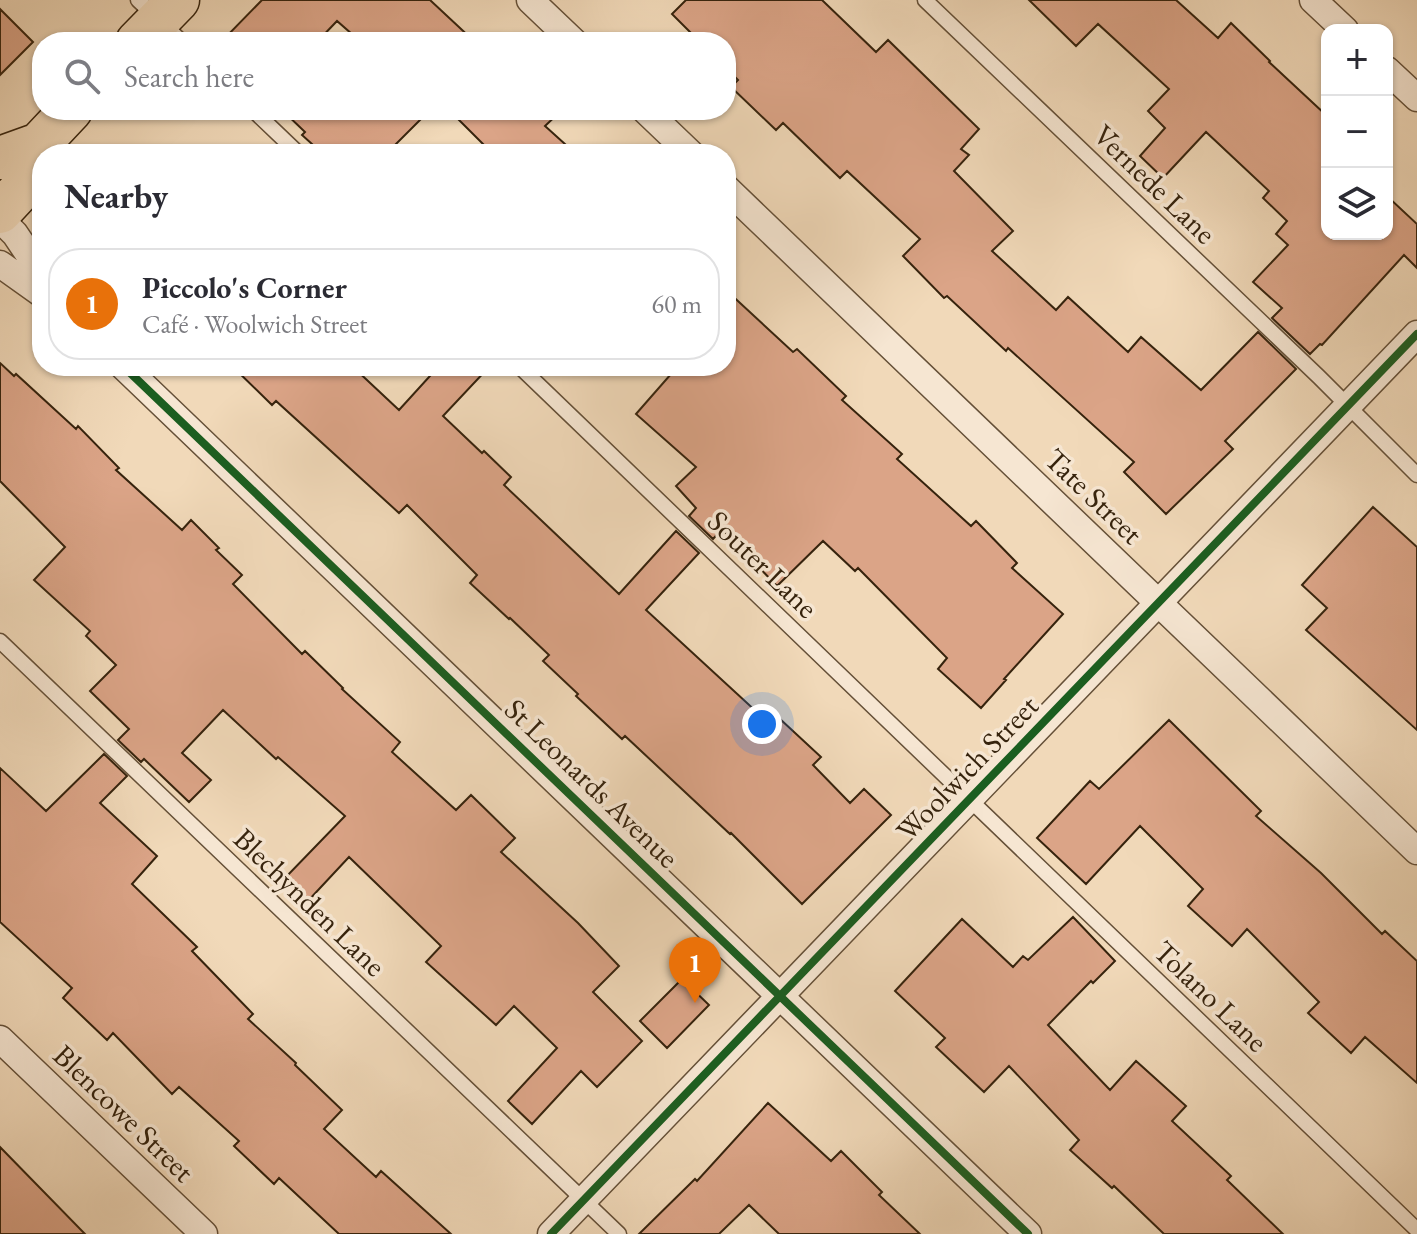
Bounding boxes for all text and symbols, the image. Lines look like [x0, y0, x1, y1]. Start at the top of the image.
map controls [1321, 24, 1393, 240]
button: + [1321, 24, 1393, 96]
search box [32, 32, 736, 120]
icon: search [60, 54, 104, 98]
text: Search here [124, 57, 254, 96]
button: − [1321, 96, 1393, 168]
street label: Vernede Lane [1085, 116, 1225, 252]
button: layers [1321, 168, 1393, 240]
text: Nearby [64, 174, 168, 218]
text: Piccolo's Corner [142, 268, 347, 307]
text: 1 [85, 287, 99, 321]
text: 60 m [652, 287, 702, 321]
text: Café · Woolwich Street [142, 307, 367, 341]
street label: Tate Street [1037, 440, 1152, 553]
street label: Souter Lane [700, 502, 826, 626]
street label: Woolwich Street [888, 686, 1047, 849]
street label: St Leonards Avenue [496, 690, 688, 876]
your location [742, 704, 782, 744]
street label: Blechynden Lane [225, 819, 395, 985]
street label: Tolano Lane [1146, 932, 1276, 1060]
pin: 1 [669, 937, 721, 1003]
street label: Blencowe Street [45, 1036, 203, 1191]

